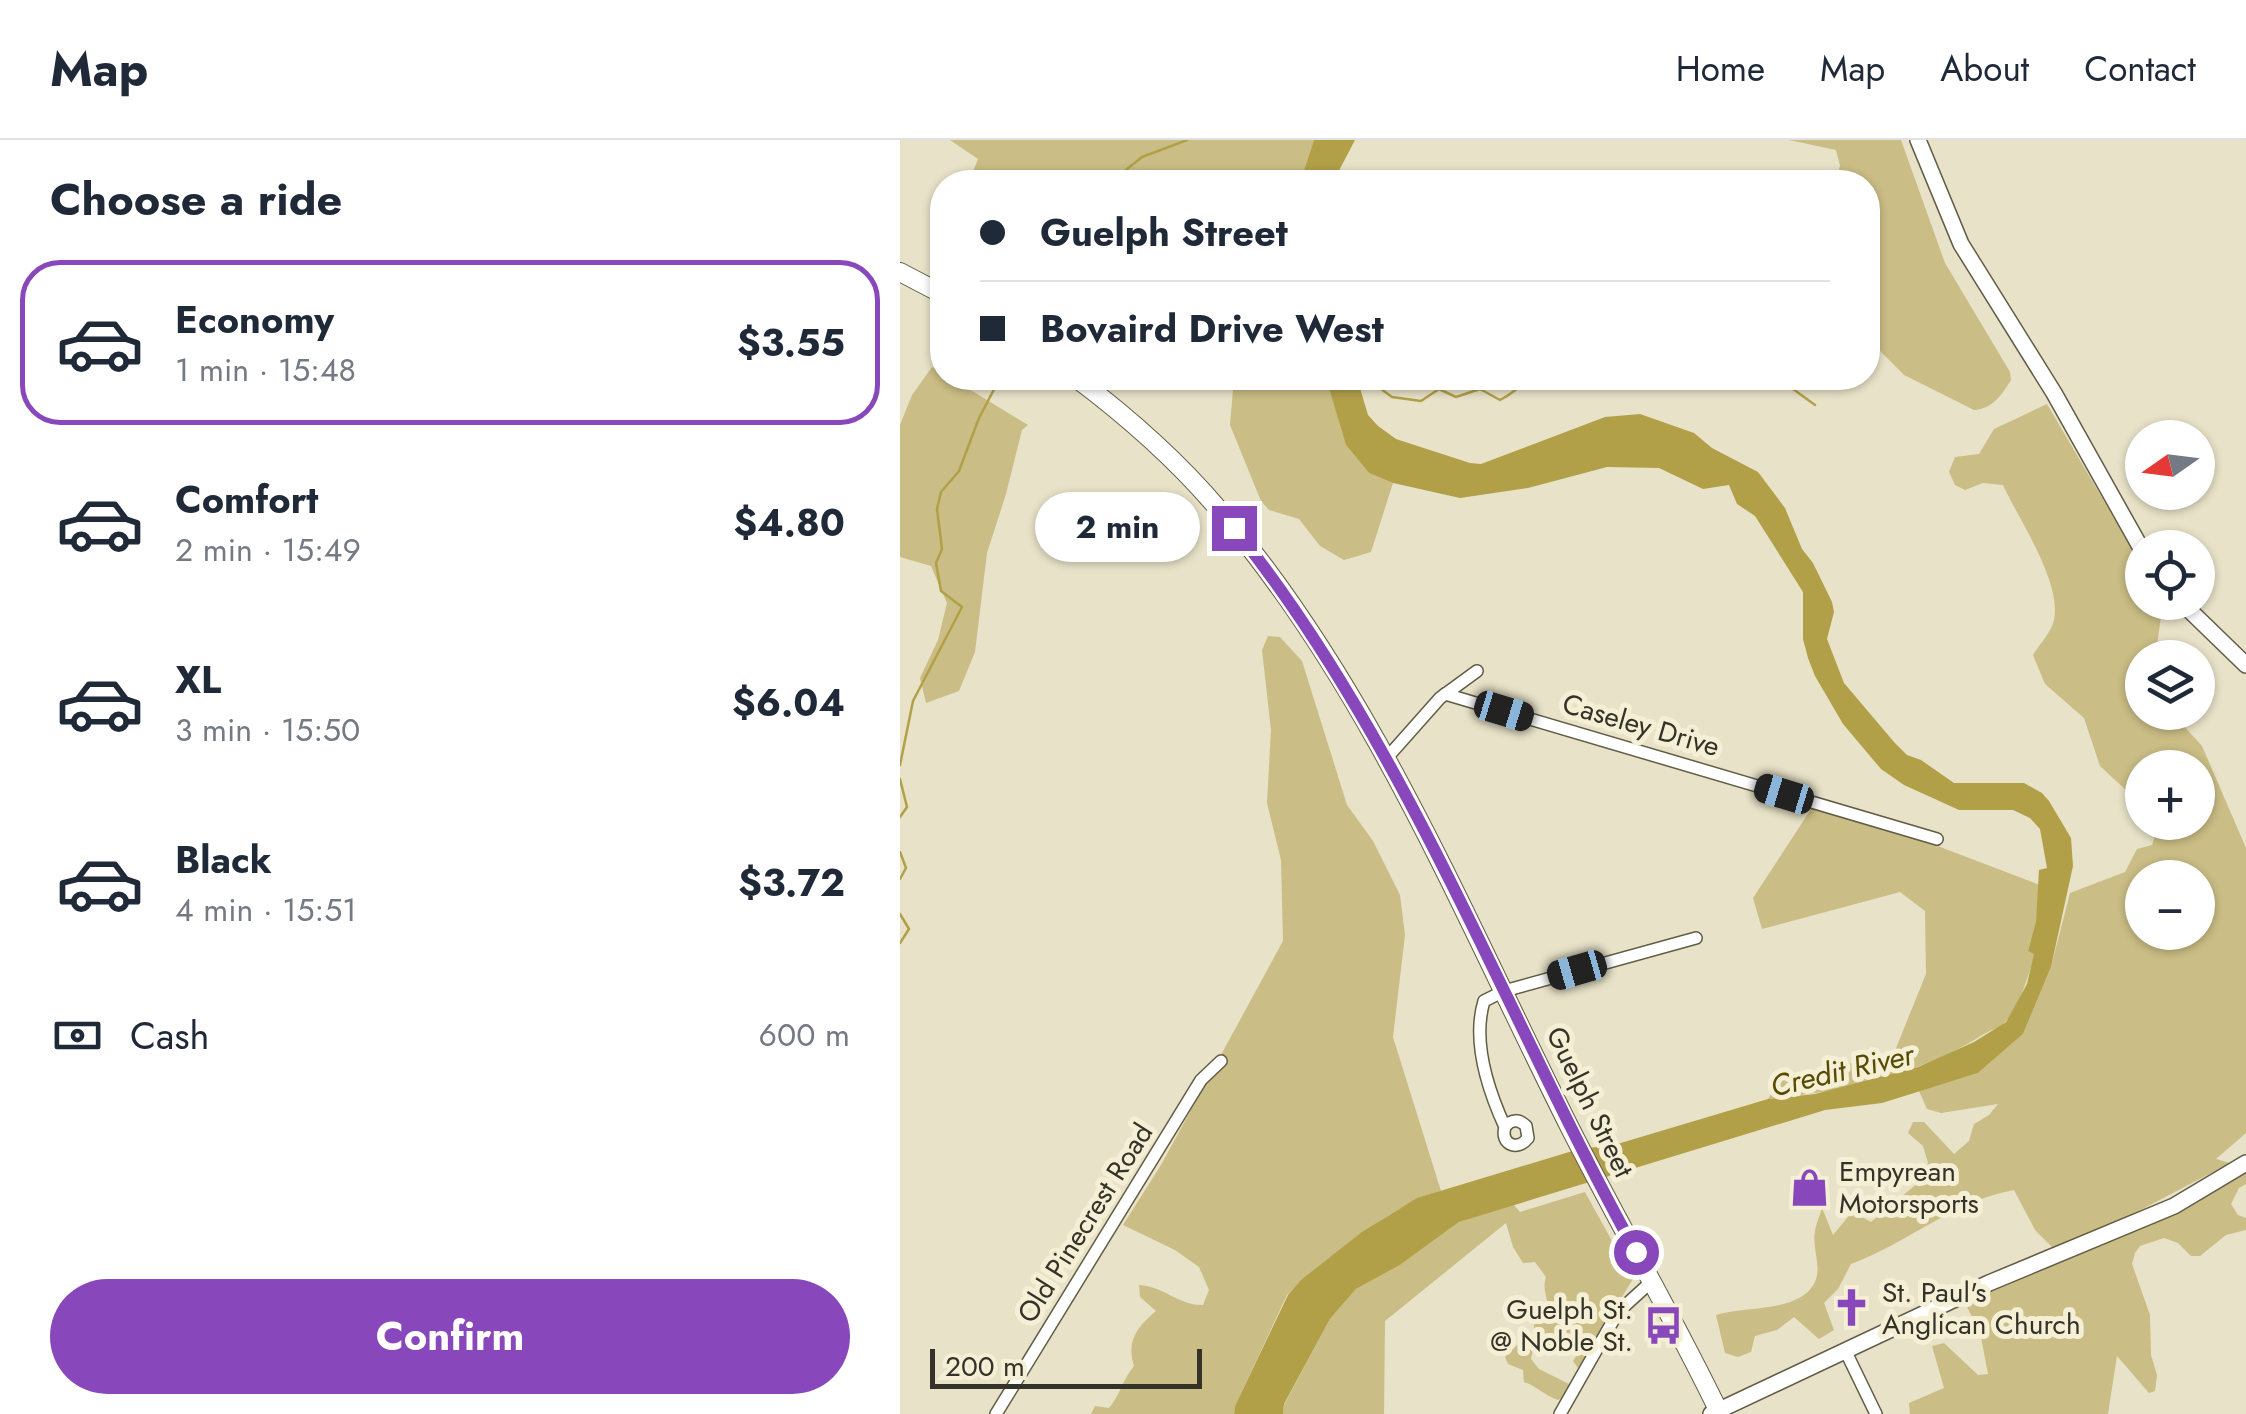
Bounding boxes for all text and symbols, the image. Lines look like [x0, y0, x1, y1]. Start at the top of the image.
text: Map [50, 35, 148, 104]
text: Home [1676, 44, 1765, 94]
text: Map [1820, 44, 1885, 94]
text: About [1940, 44, 2029, 94]
text: Contact [2084, 44, 2196, 94]
text: Choose a ride [50, 167, 342, 232]
text: Guelph Street [1040, 205, 1288, 260]
text: Economy [175, 292, 334, 347]
icon: car [55, 298, 145, 388]
text: Bovaird Drive West [1040, 301, 1384, 356]
text: $3.55 [737, 315, 845, 370]
text: 1 min · 15:48 [175, 347, 356, 393]
north arrow [2125, 420, 2215, 510]
map controls [2125, 420, 2215, 950]
text: Comfort [175, 472, 318, 527]
icon: car [55, 478, 145, 568]
callout: 2 min [1034, 493, 1199, 563]
text: $4.80 [734, 495, 845, 550]
text: 2 min [1075, 504, 1160, 550]
route end [1212, 506, 1257, 551]
text: 2 min · 15:49 [175, 527, 361, 573]
button: locate [2125, 530, 2215, 620]
button: layers [2125, 640, 2215, 730]
text: XL [175, 652, 221, 707]
icon: car [55, 658, 145, 748]
text: $6.04 [732, 675, 845, 730]
street label: Caseley Drive [1558, 683, 1724, 767]
car [1471, 688, 1537, 734]
text: 3 min · 15:50 [175, 707, 360, 753]
button: + [2125, 750, 2215, 840]
car [1751, 771, 1817, 817]
text: Black [175, 832, 272, 887]
icon: car [55, 838, 145, 928]
text: $3.72 [738, 855, 845, 910]
button: − [2125, 860, 2215, 950]
text: 4 min · 15:51 [175, 887, 357, 933]
car [1544, 947, 1610, 993]
icon: cash [50, 1008, 105, 1063]
text: Cash [130, 1008, 210, 1063]
text: 600 m [759, 1012, 850, 1058]
street label: Guelph Street [1536, 1020, 1644, 1185]
water label: Credit River [1766, 1032, 1920, 1107]
street label: Old Pinecrest Road [1007, 1115, 1163, 1331]
place label: Empyrean Motorsports [1839, 1151, 1979, 1224]
shop icon: Empyrean Motorsports [1788, 1166, 1830, 1208]
route start [1614, 1230, 1659, 1275]
place label: St. Paul's Anglican Church [1882, 1272, 2081, 1345]
button: Confirm [50, 1279, 850, 1394]
church icon: St. Paul's Anglican Church [1831, 1287, 1873, 1329]
place label: Guelph St. @ Noble St. [1490, 1289, 1633, 1362]
bus stop icon: Guelph St. @ Noble St. [1642, 1304, 1684, 1346]
scale bar [930, 1344, 1202, 1388]
text: 200 m [945, 1346, 1025, 1387]

